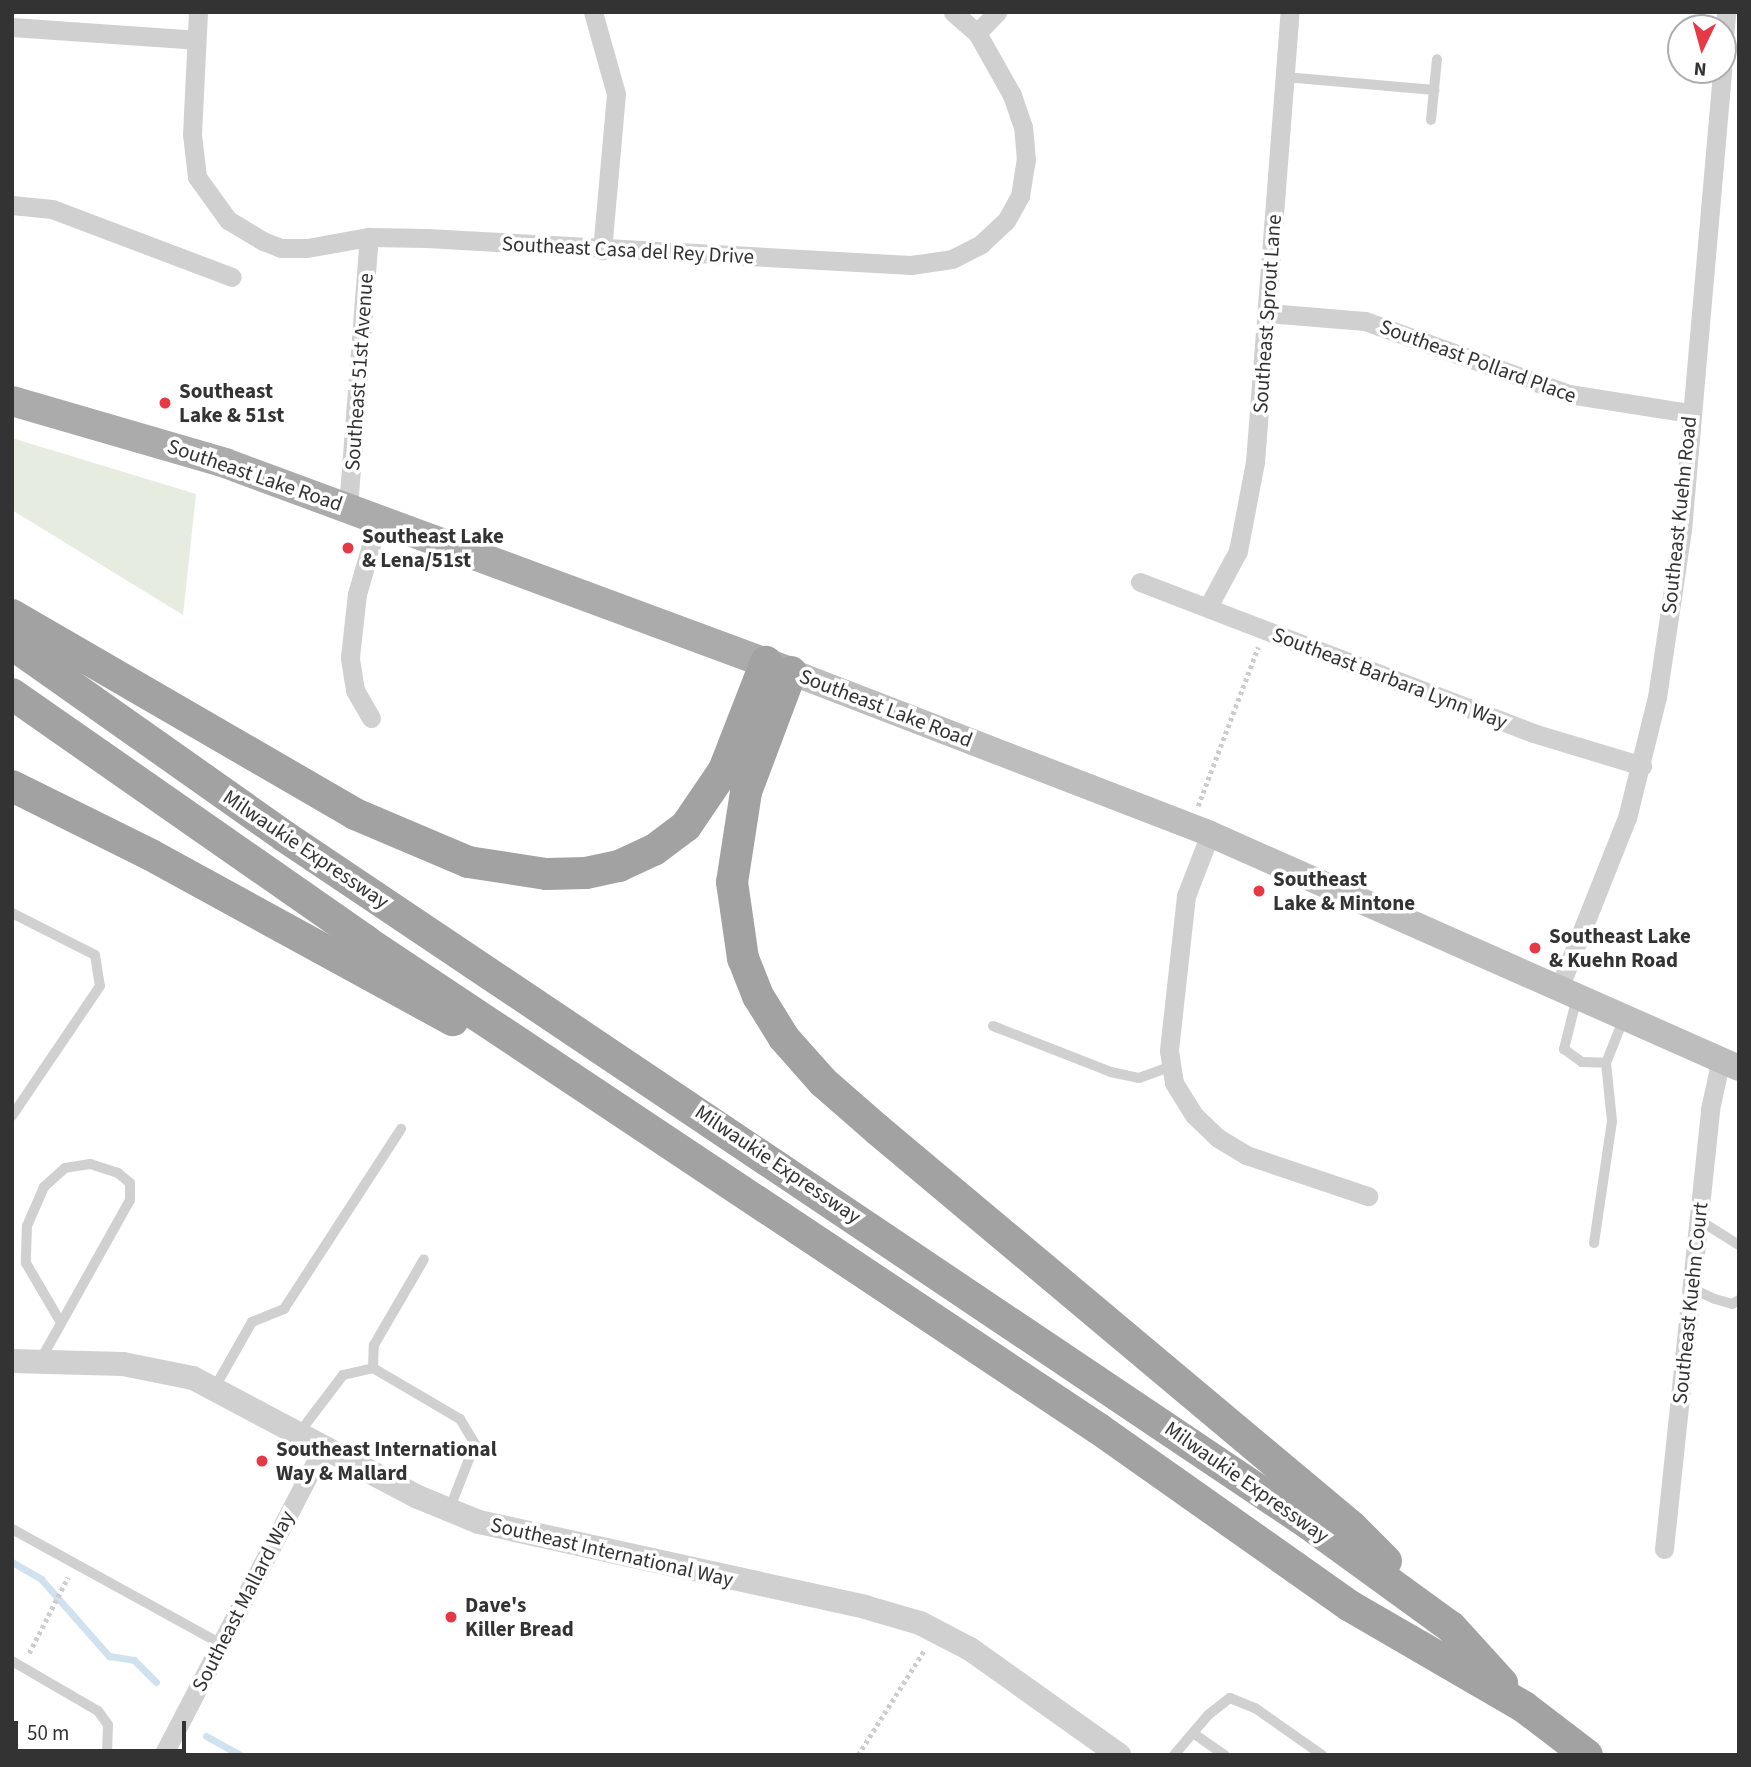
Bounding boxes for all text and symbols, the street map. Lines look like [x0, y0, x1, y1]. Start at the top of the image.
north arrow [1667, 14, 1737, 84]
text: N [1693, 54, 1708, 82]
street label: Southeast Sprout Lane [1247, 214, 1287, 414]
street label: Southeast Casa del Rey Drive [501, 231, 755, 269]
street label: Southeast 51st Avenue [340, 272, 378, 472]
street label: Southeast Pollard Place [1376, 314, 1580, 408]
place label: Southeast Lake & 51st [179, 378, 284, 428]
marker: Southeast Lake & 51st [157, 395, 173, 411]
street label: Southeast Kuehn Road [1656, 415, 1702, 615]
street label: Southeast Lake Road [164, 433, 346, 517]
place label: Southeast Lake & Lena/51st [362, 523, 504, 573]
marker: Southeast Lake & Lena/51st [340, 540, 356, 556]
street label: Southeast Barbara Lynn Way [1269, 622, 1511, 734]
street label: Southeast Lake Road [796, 663, 976, 753]
street label: Milwaukie Expressway [218, 784, 394, 914]
place label: Southeast Lake & Mintone [1273, 866, 1415, 916]
marker: Southeast Lake & Mintone [1251, 883, 1267, 899]
place label: Southeast Lake & Kuehn Road [1549, 923, 1691, 973]
marker: Southeast Lake & Kuehn Road [1527, 940, 1543, 956]
street label: Milwaukie Expressway [690, 1099, 866, 1229]
street label: Southeast Kuehn Court [1667, 1201, 1713, 1405]
street label: Milwaukie Expressway [1160, 1416, 1334, 1548]
place label: Southeast International Way & Mallard [276, 1436, 497, 1486]
marker: Southeast International Way & Mallard [254, 1453, 270, 1469]
street label: Southeast Mallard Way [186, 1506, 300, 1696]
street label: Southeast International Way [488, 1512, 736, 1592]
place label: Dave's Killer Bread [465, 1592, 574, 1642]
marker: Dave's Killer Bread [443, 1609, 459, 1625]
scale bar [18, 1708, 189, 1752]
text: 50 m [27, 1718, 69, 1748]

